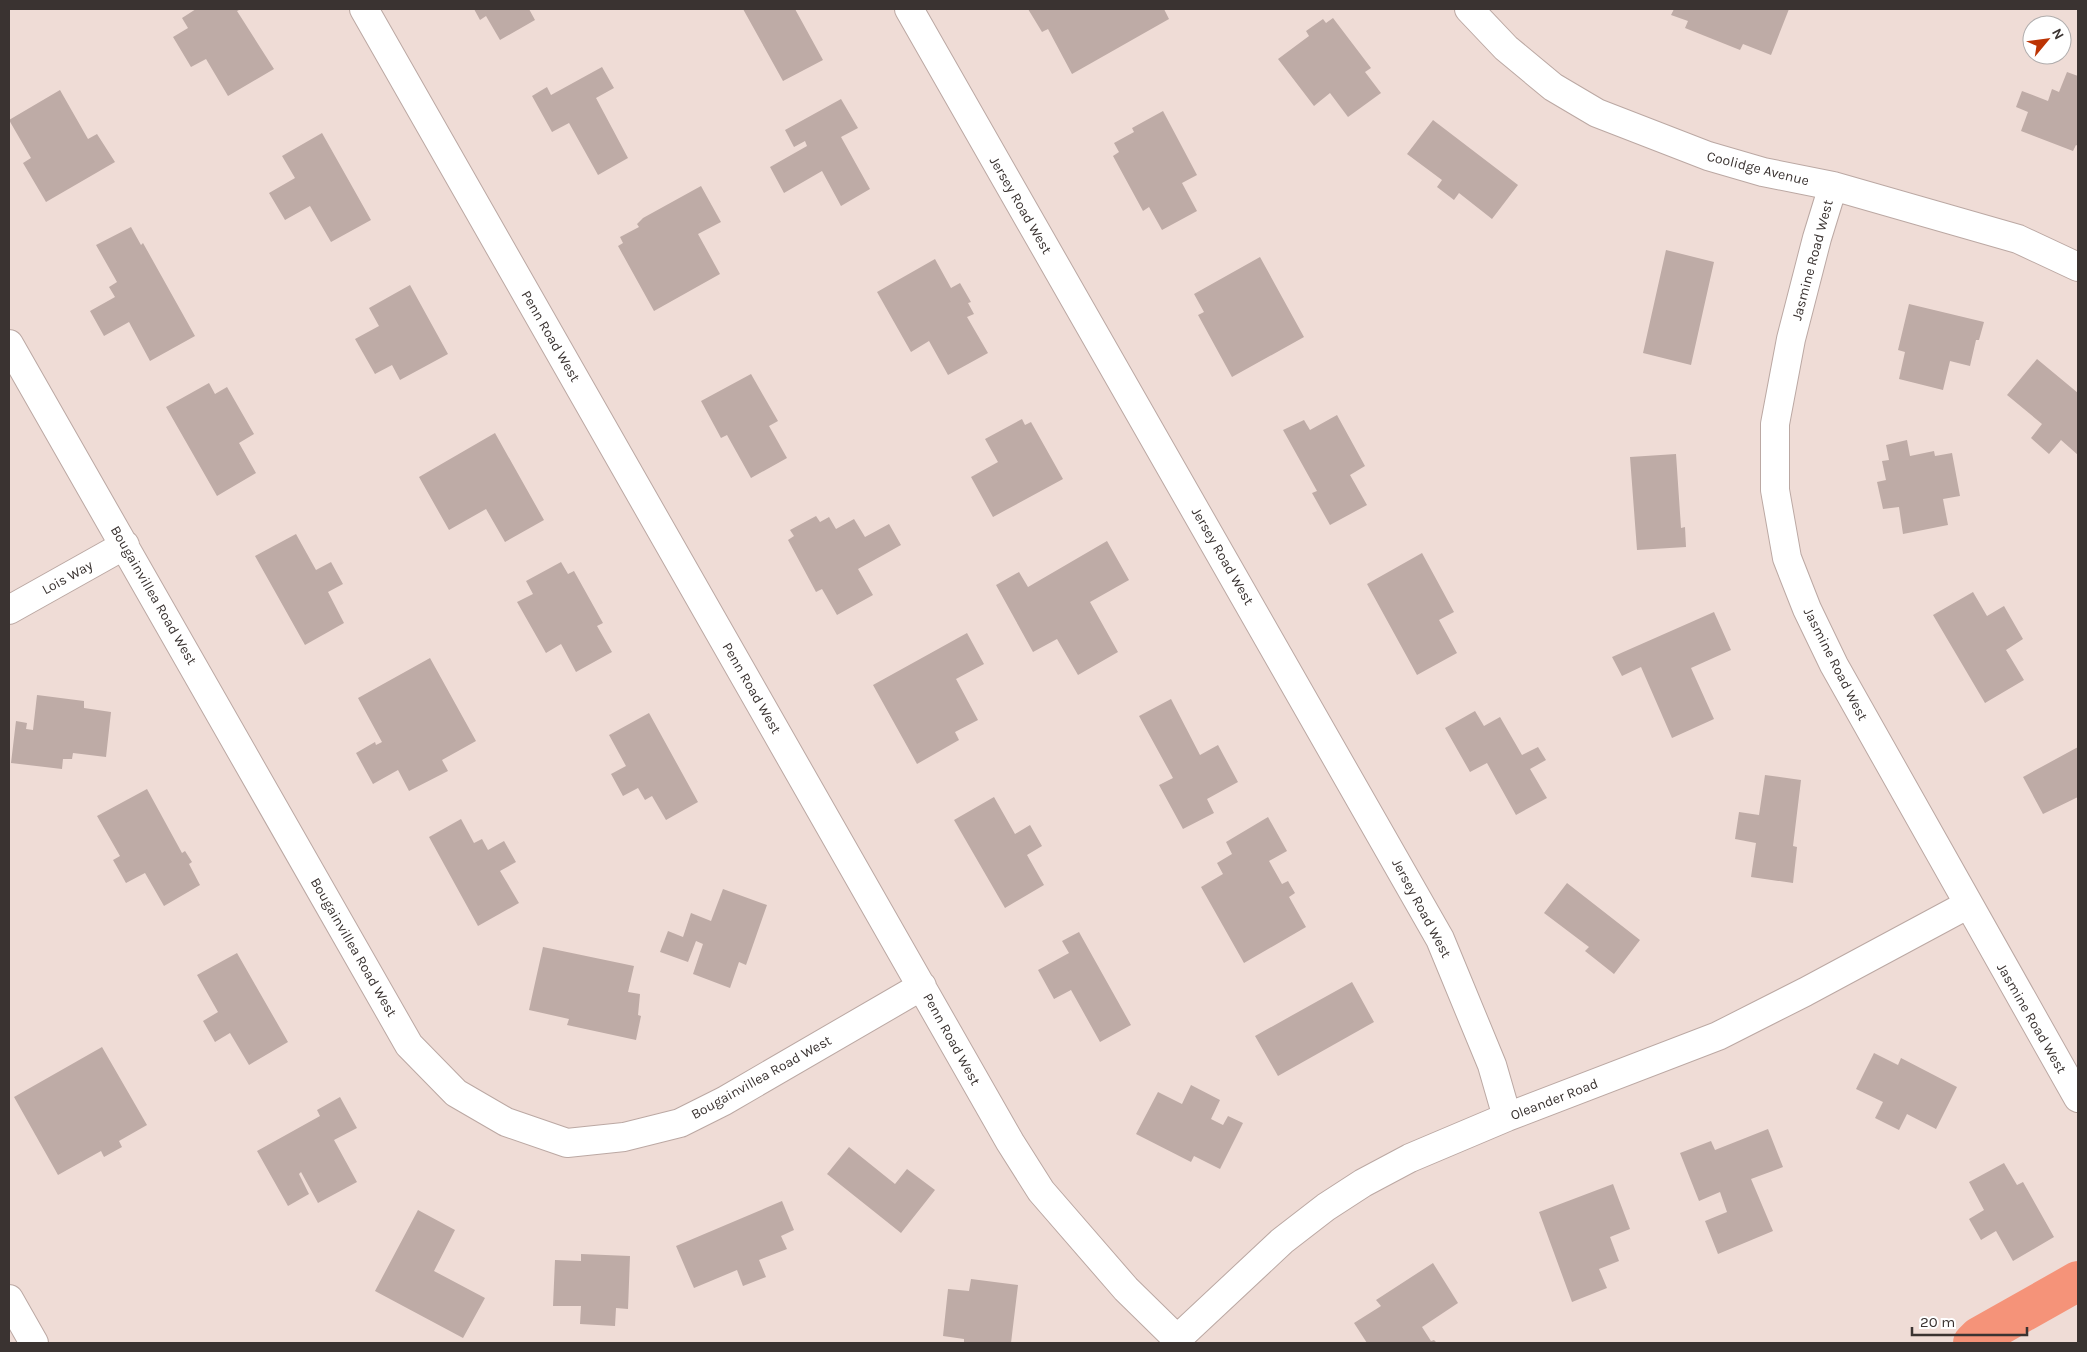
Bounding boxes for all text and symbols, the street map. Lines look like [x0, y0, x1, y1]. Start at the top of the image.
north arrow [2022, 15, 2072, 65]
text: N [2048, 25, 2068, 42]
street label: Coolidge Avenue [1705, 148, 1811, 189]
street label: Jersey Road West [986, 153, 1055, 257]
street label: Jasmine Road West [1788, 198, 1837, 322]
street label: Penn Road West [518, 288, 584, 385]
street label: Jersey Road West [1188, 504, 1257, 608]
street label: Bougainvillea Road West [107, 523, 200, 668]
street label: Lois Way [39, 556, 96, 598]
street label: Jasmine Road West [1800, 605, 1871, 724]
street label: Penn Road West [719, 640, 785, 737]
street label: Jersey Road West [1388, 856, 1455, 961]
street label: Bougainvillea Road West [307, 875, 400, 1020]
street label: Jasmine Road West [1993, 960, 2070, 1076]
street label: Penn Road West [919, 990, 984, 1088]
street label: Bougainvillea Road West [688, 1032, 834, 1123]
street label: Oleander Road [1508, 1075, 1600, 1124]
scale bar [1912, 1304, 2027, 1336]
text: 20 m [1920, 1313, 1955, 1331]

